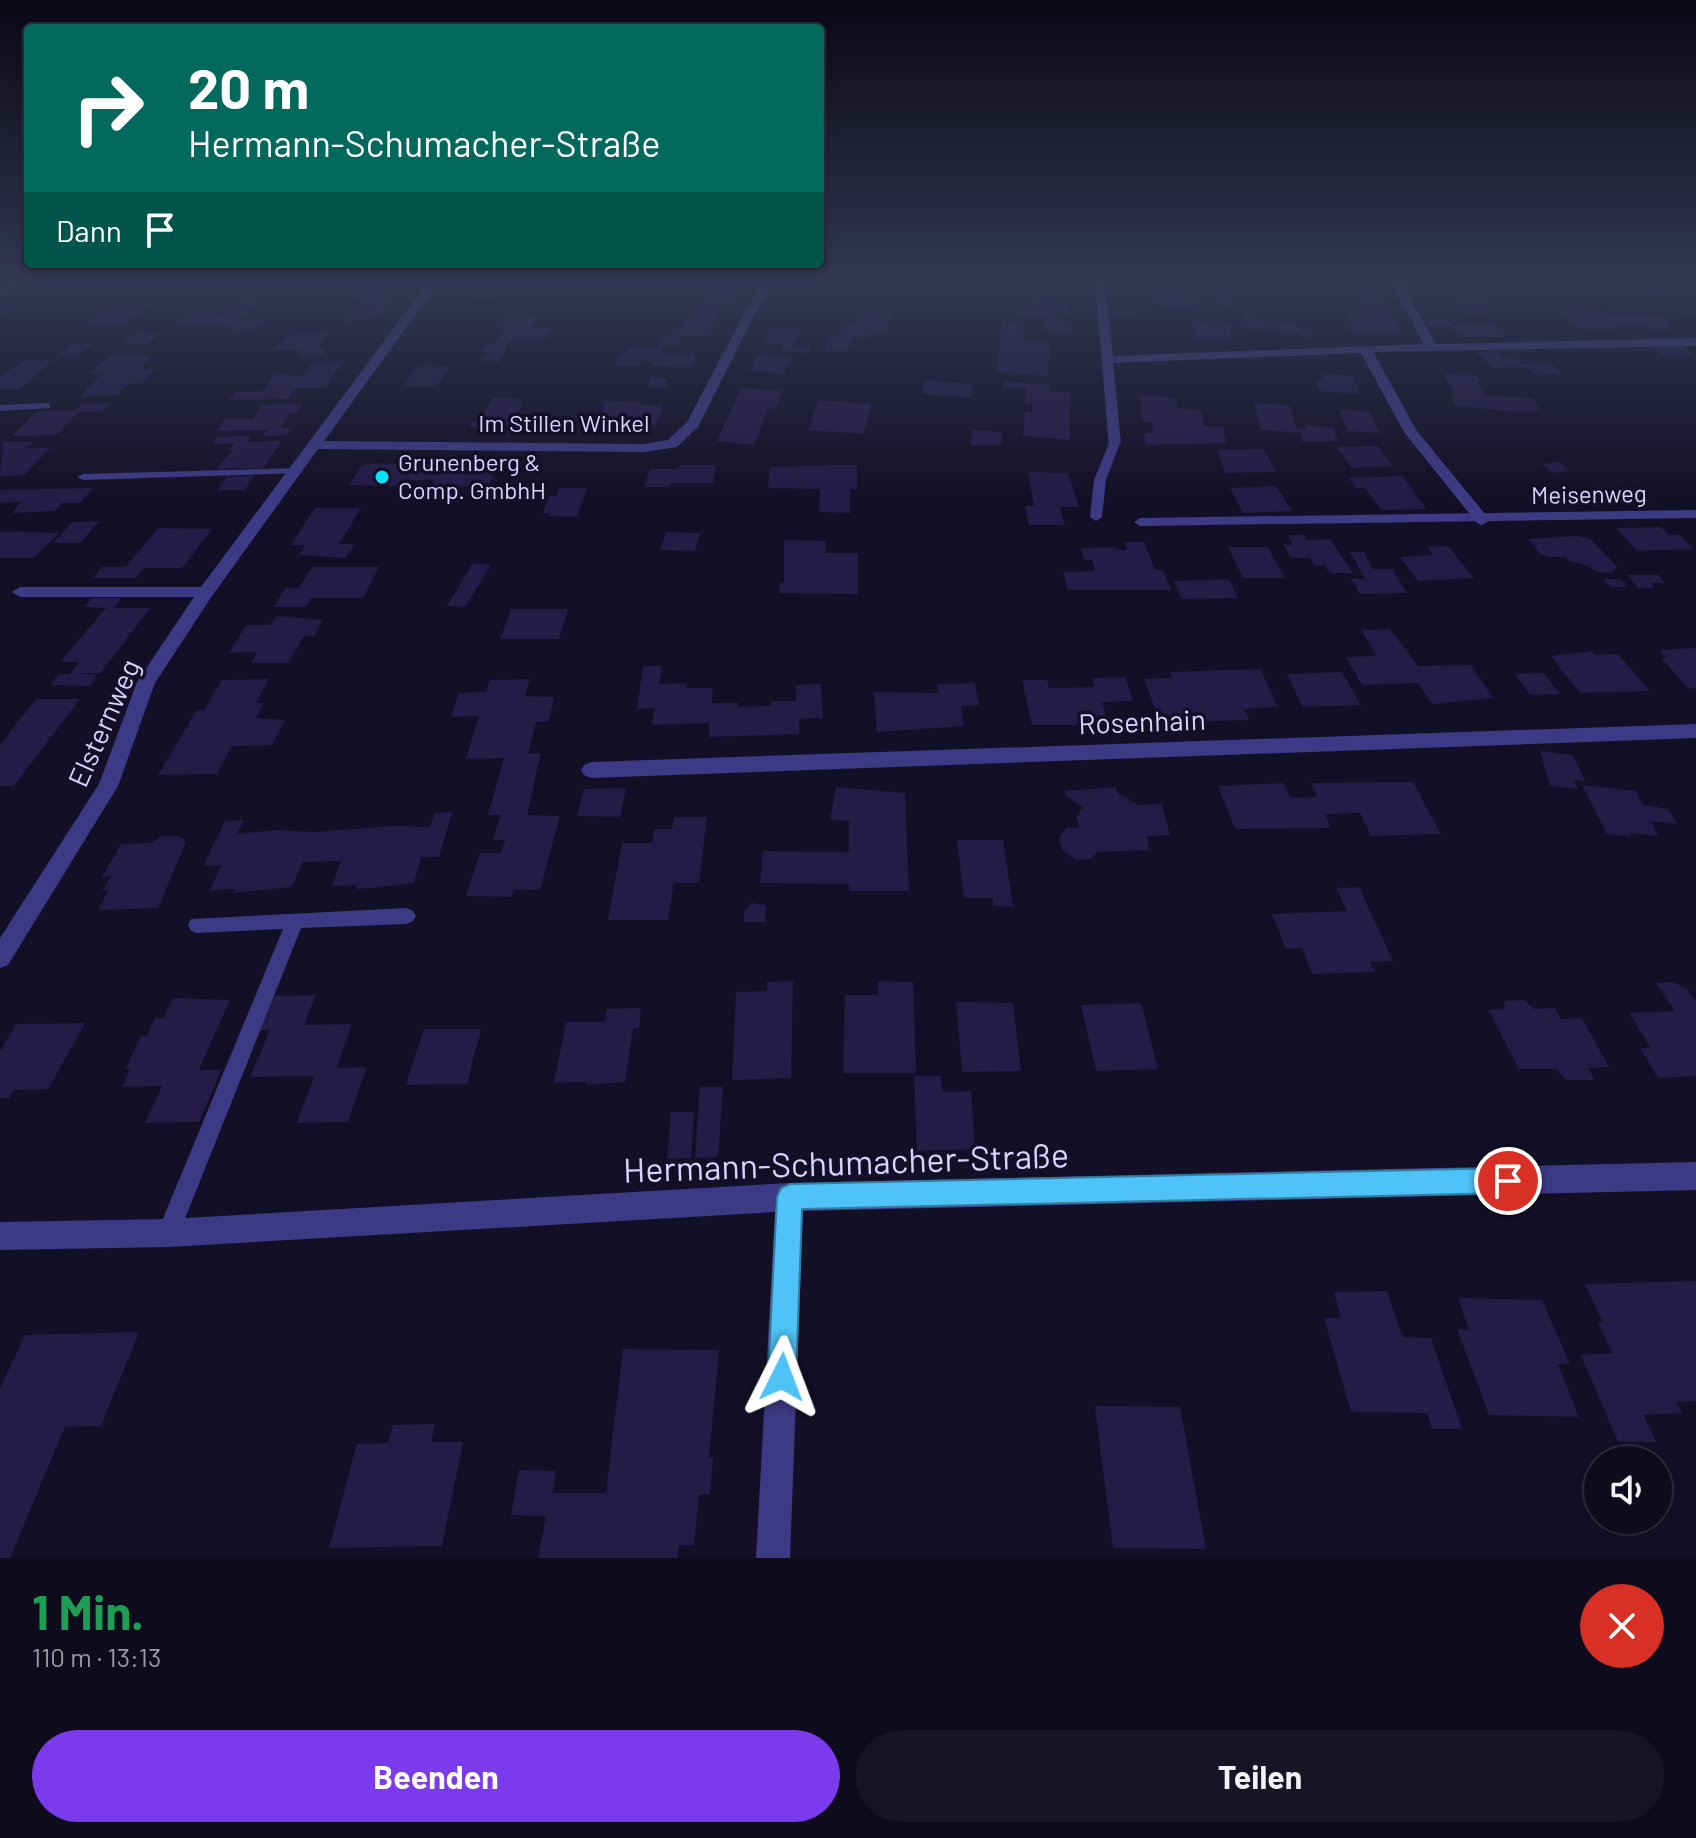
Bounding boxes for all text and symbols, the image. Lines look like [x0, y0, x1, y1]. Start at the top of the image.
text: 20 m [188, 53, 309, 120]
icon: right [56, 56, 160, 160]
text: Hermann-Schumacher-Straße [188, 121, 660, 164]
icon: arrive [138, 208, 182, 252]
text: Dann [56, 212, 122, 248]
street label: Im Stillen Winkel [478, 408, 650, 437]
place label: Grunenberg & Comp. GmbhH [398, 447, 546, 504]
marker: Grunenberg & Comp. GmbhH [373, 468, 391, 486]
street label: Meisenweg [1531, 478, 1647, 509]
street label: Elsternweg [60, 653, 146, 792]
street label: Rosenhain [1078, 702, 1206, 740]
street label: Hermann-Schumacher-Straße [622, 1133, 1070, 1190]
pin [1474, 1147, 1542, 1215]
icon: arrive [1486, 1159, 1530, 1203]
position arrow [740, 1335, 824, 1419]
map controls [1584, 1446, 1672, 1534]
button: sound [1584, 1446, 1672, 1534]
text: 1 Min. [32, 1582, 144, 1640]
button: close [1580, 1584, 1664, 1668]
text: 110 m · 13:13 [32, 1641, 161, 1672]
button: Beenden [32, 1730, 840, 1822]
button: Teilen [856, 1730, 1664, 1822]

